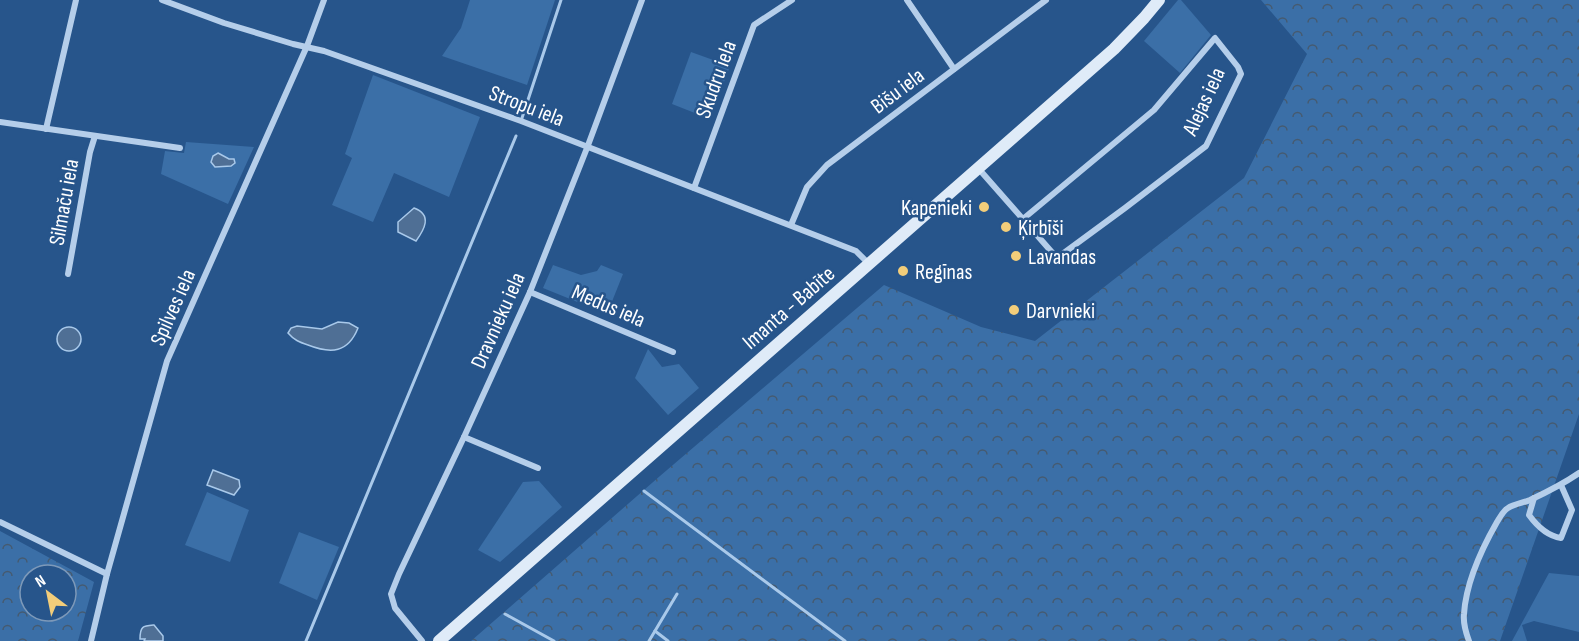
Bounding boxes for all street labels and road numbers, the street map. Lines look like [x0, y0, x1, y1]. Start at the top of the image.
street label: Skudru iela [690, 37, 743, 122]
street label: Bišu iela [866, 62, 930, 120]
street label: Alejas iela [1176, 63, 1232, 141]
street label: Stropu iela [485, 80, 568, 133]
street label: Silmaču iela [44, 157, 85, 248]
street label: Imanta - Babīte [737, 261, 841, 356]
street label: Spilves iela [145, 265, 202, 350]
street label: Dravnieku iela [465, 268, 532, 373]
street label: Medus iela [568, 279, 649, 334]

